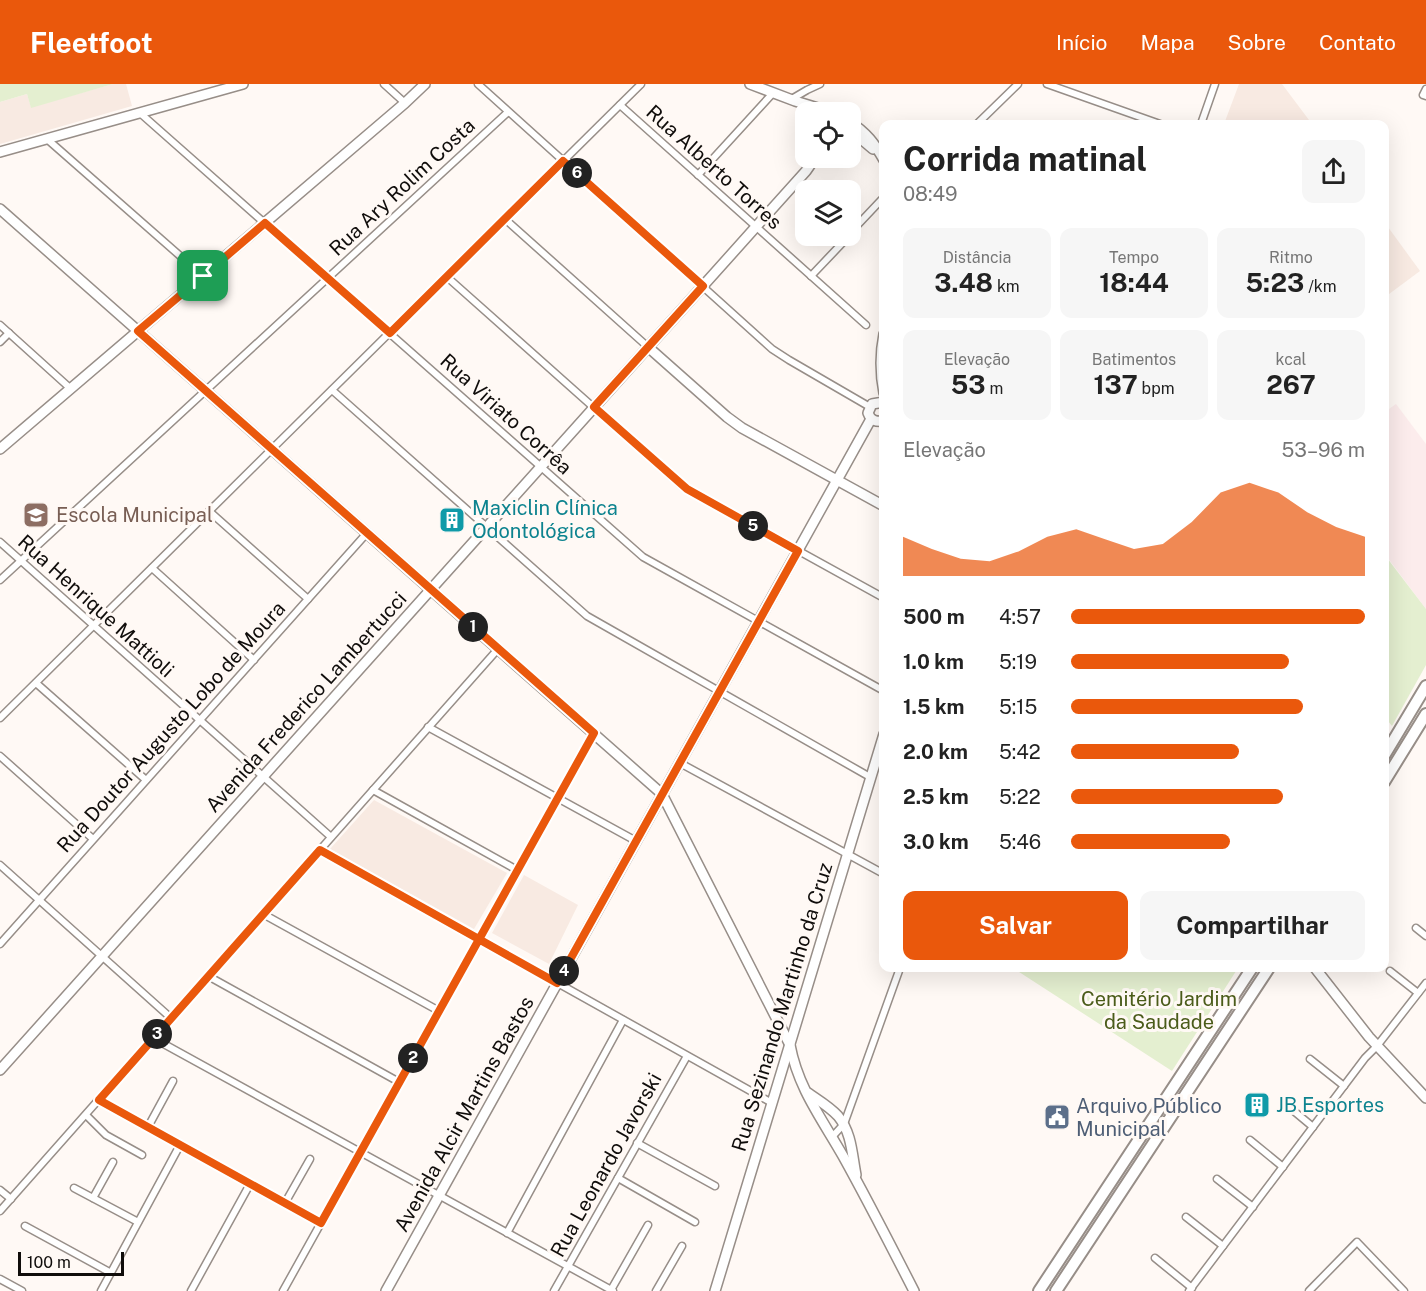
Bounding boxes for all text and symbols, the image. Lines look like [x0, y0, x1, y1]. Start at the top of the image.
text: Fleetfoot [30, 26, 153, 59]
text: Início [1056, 30, 1107, 55]
text: Mapa [1140, 30, 1195, 55]
text: Sobre [1228, 30, 1286, 55]
text: Contato [1319, 30, 1396, 55]
street label: Rua Alberto Torres [641, 100, 787, 234]
map controls [795, 102, 861, 246]
button: locate [795, 102, 861, 168]
street label: Rua Ary Rolim Costa [324, 113, 480, 261]
text: Corrida matinal [903, 140, 1147, 178]
button: share [1302, 140, 1365, 203]
pin: 6 [562, 158, 592, 188]
text: 6 [572, 163, 582, 182]
button: layers [795, 180, 861, 246]
text: 08:49 [903, 182, 958, 206]
text: Distância [943, 248, 1011, 267]
text: Tempo [1109, 248, 1159, 267]
text: Ritmo [1269, 248, 1313, 267]
pin [177, 250, 228, 301]
icon: arrive [186, 259, 219, 292]
text: 3.48 [934, 267, 993, 298]
text: 18:44 [1099, 267, 1169, 298]
text: 5:23 [1245, 267, 1304, 298]
text: km [993, 277, 1020, 296]
text: /km [1304, 277, 1337, 296]
street label: Rua Viriato Corrêa [435, 349, 577, 479]
text: Elevação [944, 350, 1010, 369]
text: Batimentos [1092, 350, 1176, 369]
text: kcal [1276, 350, 1306, 369]
text: 53 [951, 369, 986, 400]
text: 137 [1093, 369, 1138, 400]
text: 267 [1266, 369, 1316, 400]
text: m [986, 379, 1003, 398]
text: bpm [1138, 379, 1175, 398]
text: Elevação [903, 438, 986, 462]
text: 53–96 m [1282, 438, 1365, 462]
place label: Maxiclin Clínica Odontológica [472, 496, 618, 543]
school or university icon: Escola Municipal [21, 500, 51, 530]
place label: Escola Municipal [56, 503, 213, 527]
building icon: Maxiclin Clínica Odontológica [437, 505, 467, 535]
pin: 5 [738, 511, 768, 541]
text: 5 [748, 516, 758, 535]
street label: Rua Henrique Mattioli [13, 530, 179, 682]
street label: Avenida Frederico Lambertucci [201, 587, 411, 817]
street label: Rua Doutor Augusto Lobo de Moura [52, 597, 290, 857]
text: 500 m [903, 605, 965, 629]
text: 4:57 [999, 605, 1041, 629]
pin: 1 [458, 612, 488, 642]
text: 1 [470, 617, 476, 636]
text: 1.0 km [903, 650, 964, 674]
text: 5:19 [999, 650, 1037, 674]
text: 1.5 km [903, 695, 964, 719]
text: 5:15 [999, 695, 1037, 719]
text: 2.0 km [903, 740, 968, 764]
text: 5:42 [999, 740, 1041, 764]
text: 2.5 km [903, 785, 969, 809]
text: 5:22 [999, 785, 1041, 809]
text: 3.0 km [903, 830, 969, 854]
text: 5:46 [999, 830, 1041, 854]
street label: Rua Sezinando Martinho da Cruz [727, 860, 837, 1154]
button: Salvar [903, 891, 1128, 960]
button: Compartilhar [1140, 891, 1365, 960]
pin: 4 [549, 956, 579, 986]
text: 4 [559, 961, 569, 980]
park label: Cemitério Jardim da Saudade [1081, 987, 1237, 1034]
street label: Avenida Alcir Martins Bastos [389, 992, 539, 1236]
pin: 3 [142, 1019, 172, 1049]
text: 3 [152, 1024, 162, 1043]
pin: 2 [398, 1043, 428, 1073]
text: 2 [408, 1048, 418, 1067]
street label: Rua Leonardo Javorski [545, 1069, 667, 1261]
building icon: JB Esportes [1242, 1090, 1272, 1120]
place label: JB Esportes [1276, 1093, 1384, 1117]
place label: Arquivo Público Municipal [1076, 1094, 1222, 1141]
public building icon: Arquivo Público Municipal [1042, 1102, 1072, 1132]
scale bar [18, 1249, 124, 1276]
text: 100 m [27, 1253, 71, 1272]

